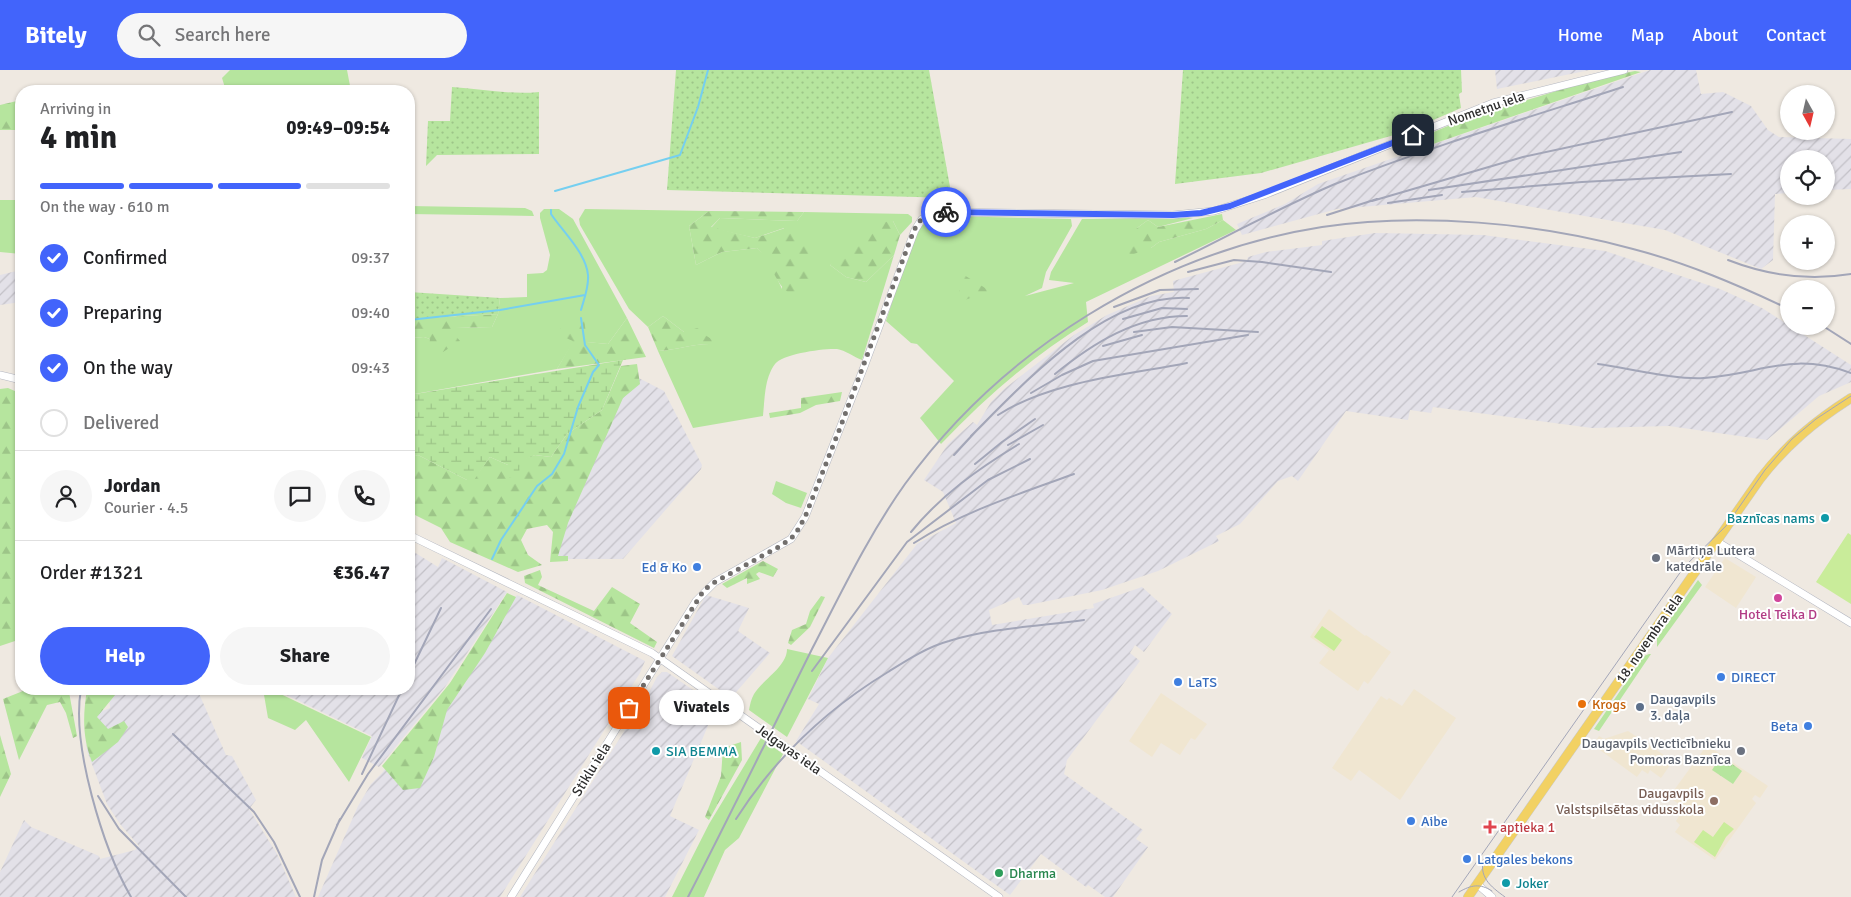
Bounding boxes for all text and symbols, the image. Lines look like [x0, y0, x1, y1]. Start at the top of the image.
search box [117, 13, 467, 58]
text: Bitely [25, 20, 87, 50]
icon: search [135, 21, 163, 49]
text: Search here [175, 23, 270, 47]
text: Home [1558, 24, 1603, 46]
text: Map [1631, 24, 1664, 46]
text: About [1692, 24, 1738, 46]
text: Contact [1766, 24, 1826, 46]
north arrow [1780, 85, 1835, 140]
map controls [1780, 85, 1835, 335]
street label: Nometņu iela [1445, 87, 1527, 130]
text: Arriving in [40, 99, 111, 119]
pin [1392, 114, 1434, 156]
text: 09:49–09:54 [286, 116, 390, 140]
text: 4 min [40, 118, 117, 157]
icon: home [1399, 121, 1427, 149]
button: locate [1780, 150, 1835, 205]
courier [921, 187, 971, 237]
text: On the way · 610 m [40, 197, 170, 217]
icon: bike [932, 198, 960, 226]
button: + [1780, 215, 1835, 270]
icon: check [40, 244, 68, 272]
text: Confirmed [83, 246, 167, 270]
text: 09:37 [351, 248, 390, 268]
button: − [1780, 280, 1835, 335]
icon: check [40, 299, 68, 327]
text: Preparing [83, 301, 162, 325]
text: 09:40 [351, 303, 390, 323]
icon: check [40, 354, 68, 382]
text: On the way [83, 356, 173, 380]
text: 09:43 [351, 358, 390, 378]
text: Delivered [83, 411, 159, 435]
button: person [40, 470, 92, 522]
button: chat [274, 470, 326, 522]
button: phone [338, 470, 390, 522]
text: Jordan [104, 474, 161, 498]
text: Courier · 4.5 [104, 498, 188, 518]
place label: Baznīcas nams [1727, 510, 1815, 527]
marker: Baznīcas nams [1819, 512, 1831, 524]
place label: Mārtiņa Lutera katedrāle [1666, 542, 1755, 575]
marker: Mārtiņa Lutera katedrāle [1650, 552, 1662, 564]
place label: Ed & Ko [642, 559, 687, 576]
text: Order #1321 [40, 561, 143, 585]
text: €36.47 [333, 561, 390, 585]
marker: Ed & Ko [691, 561, 703, 573]
street label: 18. novembra iela [1612, 590, 1687, 686]
marker: Hotel Teika D [1772, 592, 1784, 604]
place label: Hotel Teika D [1739, 606, 1817, 623]
button: Help [40, 627, 210, 685]
button: Share [220, 627, 390, 685]
place label: DIRECT [1731, 669, 1776, 686]
marker: DIRECT [1715, 671, 1727, 683]
place label: LaTS [1188, 674, 1217, 691]
marker: LaTS [1172, 676, 1184, 688]
pin [608, 687, 650, 729]
callout: Vivatels [659, 690, 744, 726]
place label: Daugavpils 3. daļa [1650, 691, 1716, 724]
icon: bag [615, 694, 643, 722]
place label: Krogs [1592, 696, 1626, 713]
text: Vivatels [674, 697, 729, 717]
marker: Krogs [1576, 698, 1588, 710]
marker: Daugavpils 3. daļa [1634, 701, 1646, 713]
place label: Beta [1771, 718, 1798, 735]
marker: Beta [1802, 720, 1814, 732]
street label: Jelgavas iela [753, 721, 825, 778]
place label: Daugavpils Vecticībnieku Pomoras Baznīca [1582, 735, 1731, 768]
street label: Stiklu iela [568, 739, 615, 799]
place label: SIA BEMMA [666, 743, 738, 760]
marker: SIA BEMMA [650, 745, 662, 757]
marker: Daugavpils Vecticībnieku Pomoras Baznīca [1735, 745, 1747, 757]
place label: Daugavpils Valstspilsētas vidusskola [1556, 785, 1704, 818]
marker: Daugavpils Valstspilsētas vidusskola [1708, 795, 1720, 807]
place label: Aibe [1421, 813, 1448, 830]
marker: Aibe [1405, 815, 1417, 827]
place label: aptieka 1 [1500, 819, 1555, 836]
marker: aptieka 1 [1484, 821, 1496, 833]
place label: Latgales bekons [1477, 851, 1573, 868]
marker: Latgales bekons [1461, 853, 1473, 865]
place label: Dharma [1009, 865, 1056, 882]
marker: Dharma [993, 867, 1005, 879]
place label: Joker [1516, 875, 1549, 892]
marker: Joker [1500, 877, 1512, 889]

